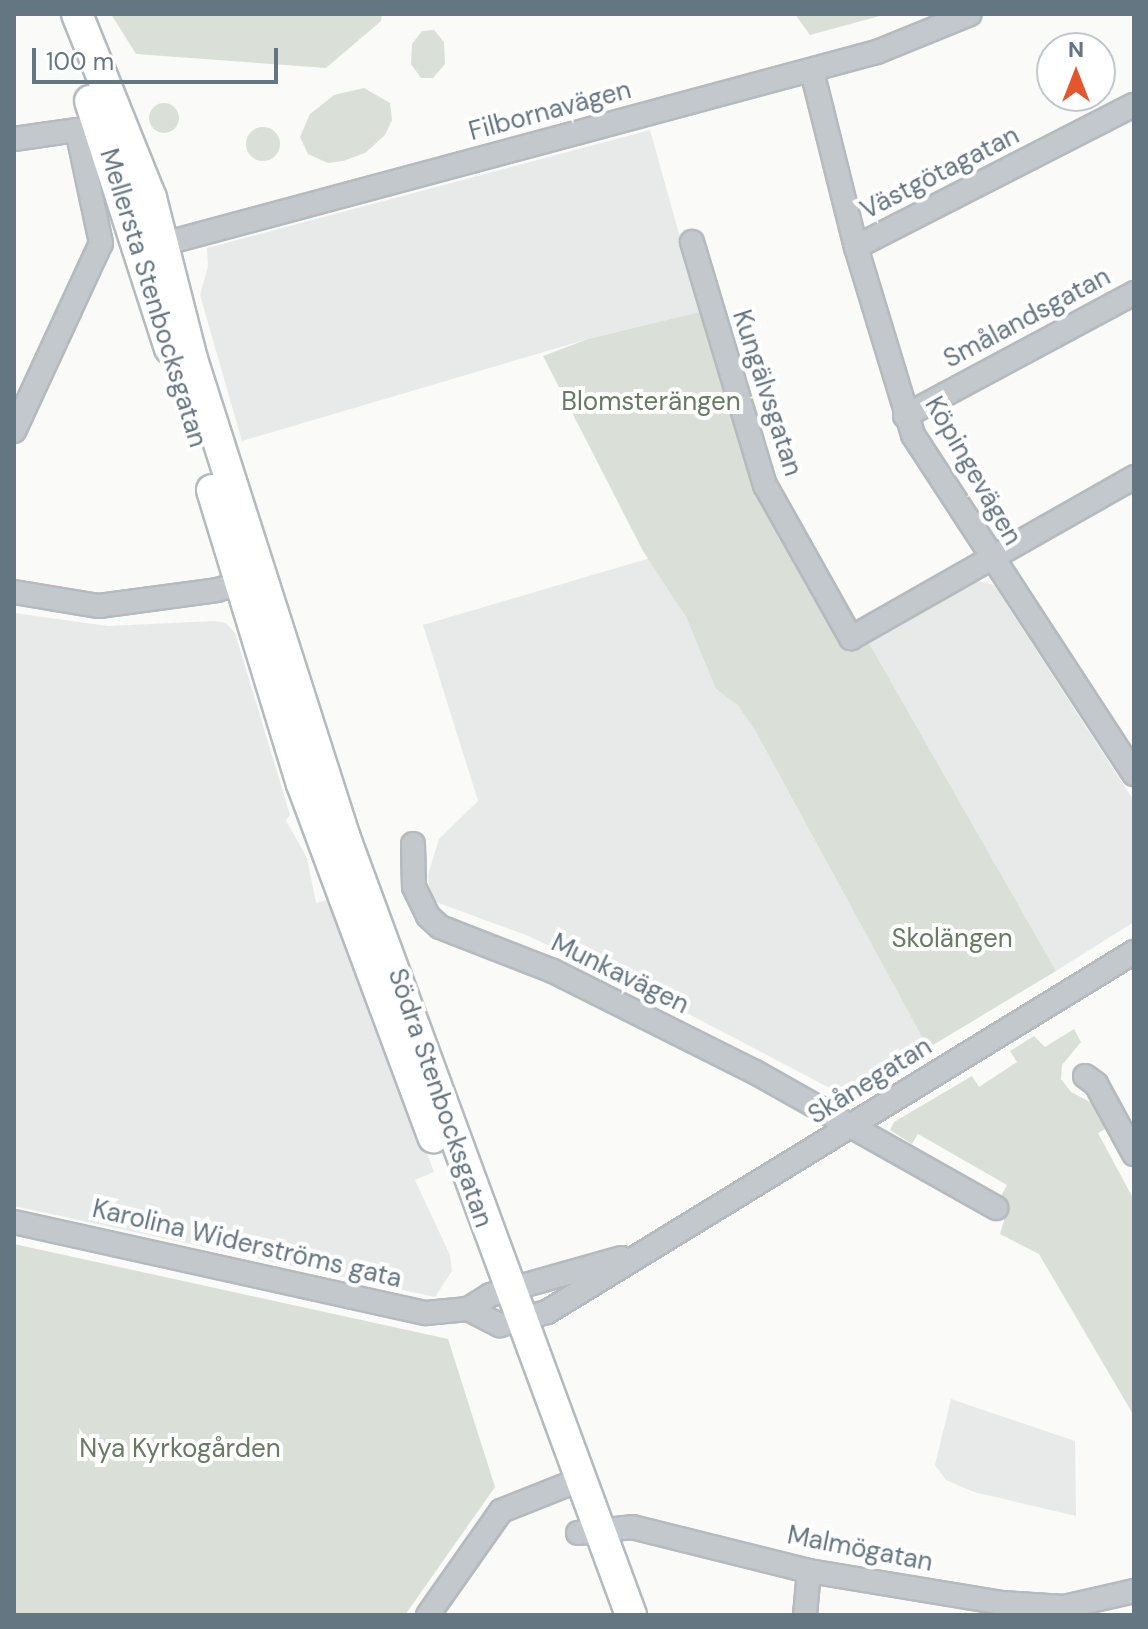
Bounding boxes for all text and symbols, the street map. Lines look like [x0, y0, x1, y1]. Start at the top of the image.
scale bar [36, 32, 282, 82]
north arrow [1036, 32, 1116, 112]
text: N [1068, 35, 1084, 64]
text: 100 m [46, 46, 114, 77]
street label: Filbornavägen [465, 74, 635, 148]
street label: Västgötagatan [856, 120, 1024, 226]
street label: Mellersta Stenbocksgatan [93, 145, 213, 451]
street label: Smålandsgatan [938, 261, 1116, 375]
street label: Kungälvsgatan [725, 306, 809, 480]
park label: Blomsterängen [561, 386, 741, 418]
street label: Köpingevägen [918, 391, 1028, 551]
park label: Skolängen [891, 923, 1013, 955]
street label: Munkavägen [546, 927, 694, 1021]
street label: Södra Stenbocksgatan [381, 965, 499, 1231]
street label: Skånegatan [803, 1031, 937, 1131]
street label: Karolina Widerströms gata [89, 1193, 405, 1295]
park label: Nya Kyrkogården [79, 1433, 281, 1465]
street label: Malmögatan [785, 1520, 935, 1578]

